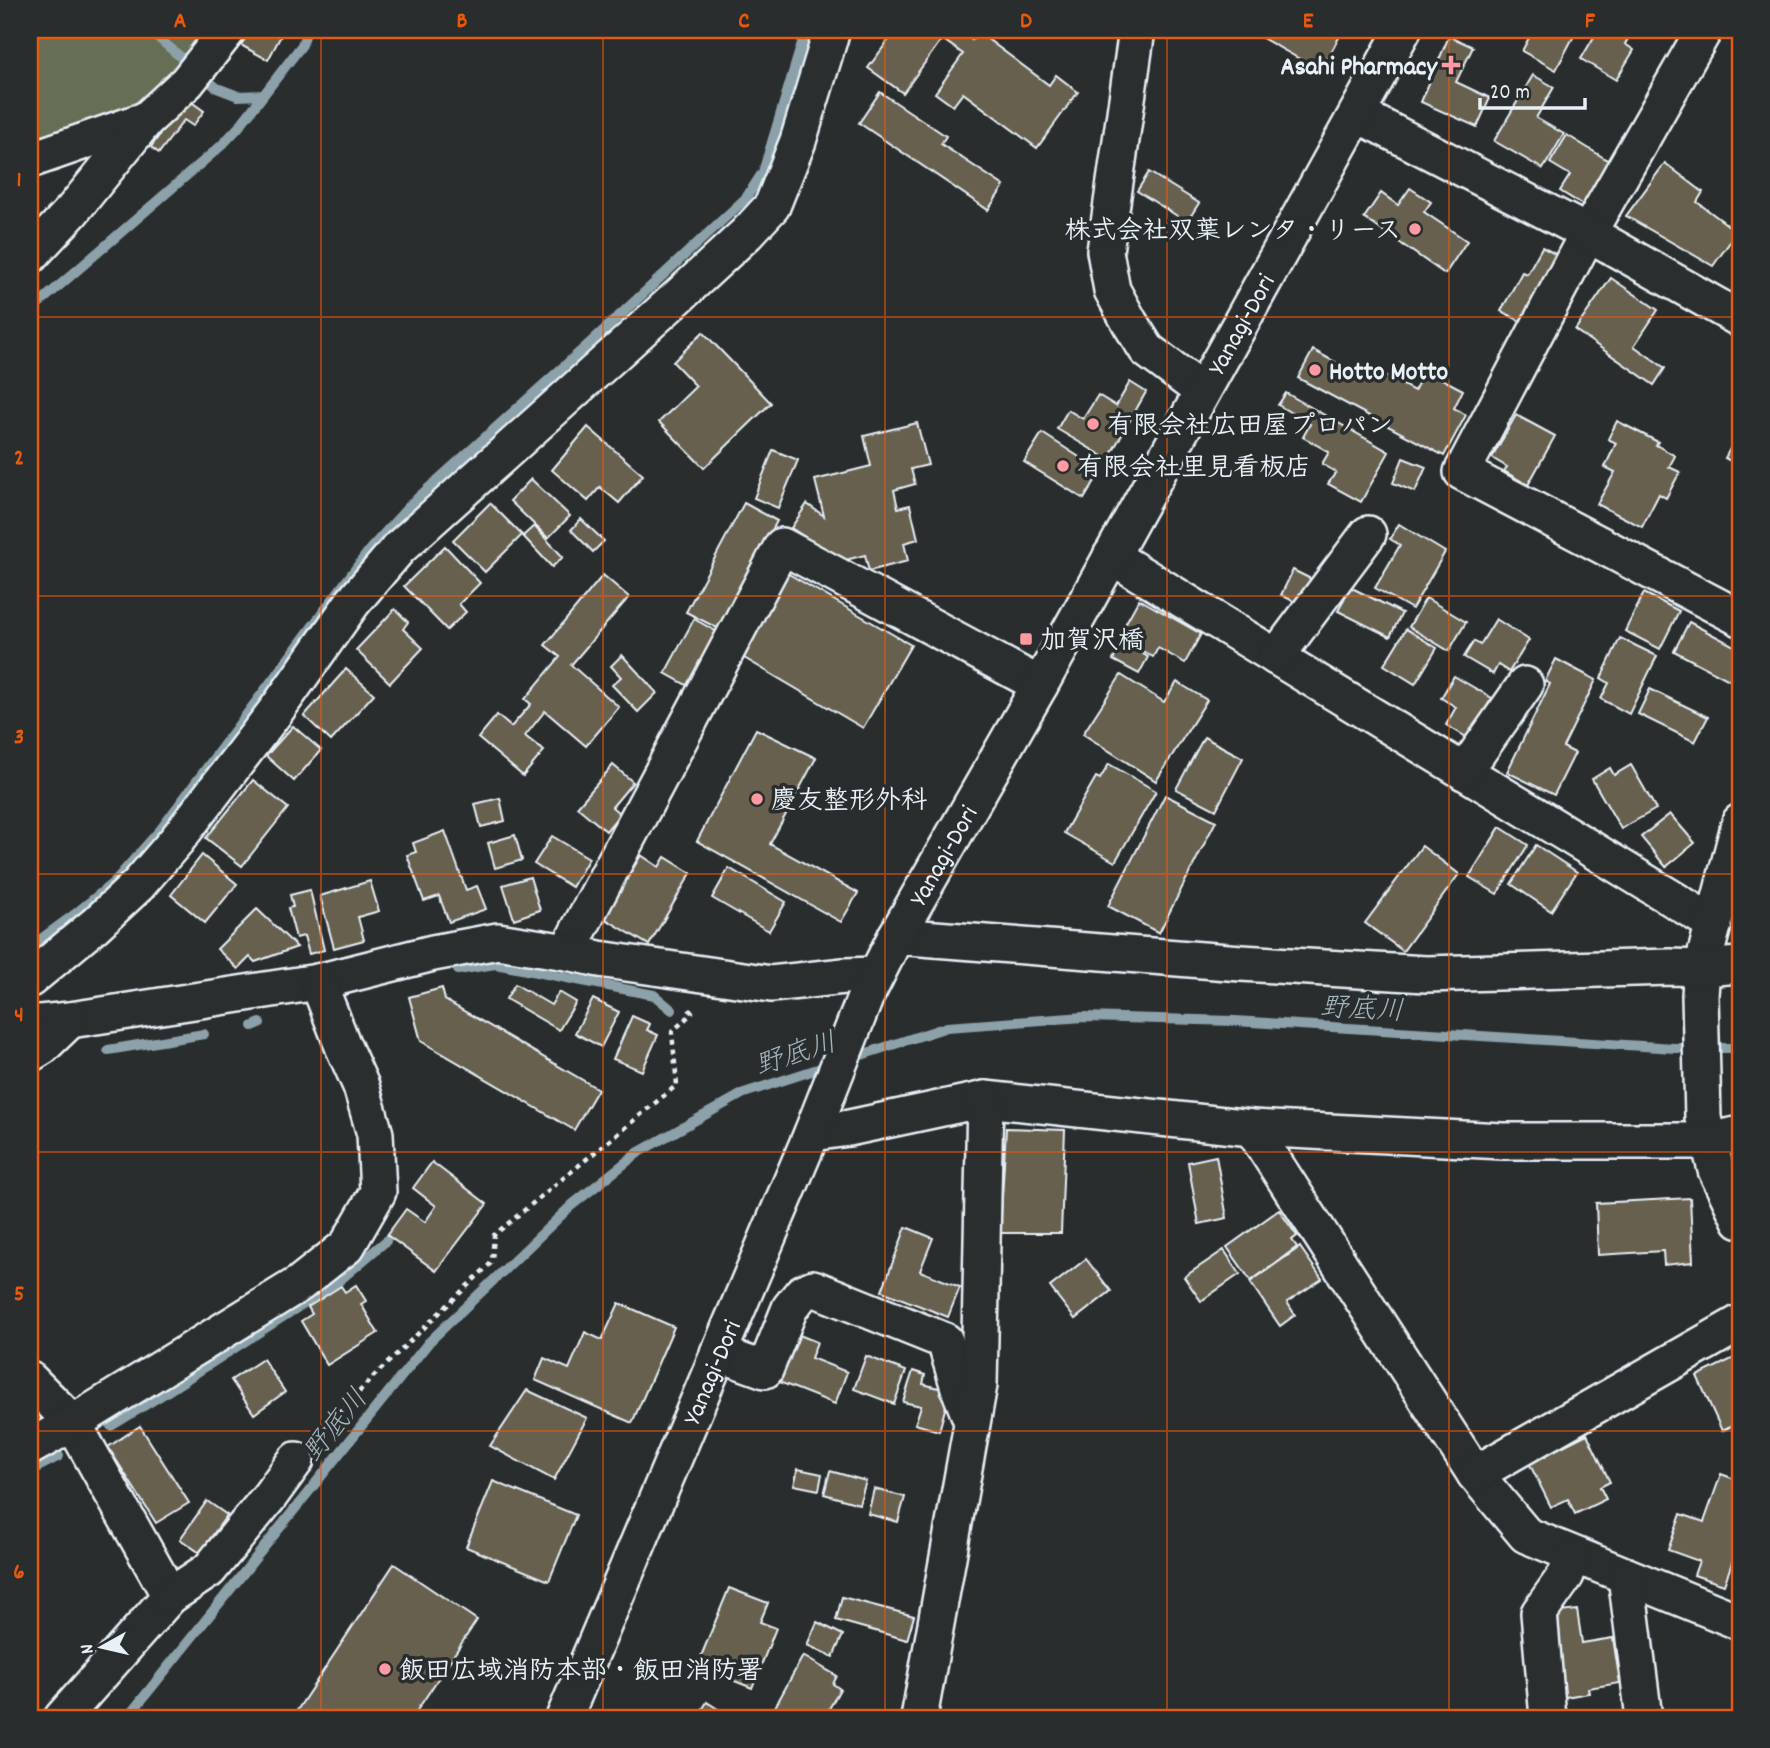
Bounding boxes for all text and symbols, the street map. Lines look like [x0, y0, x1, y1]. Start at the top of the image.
text: A [174, 6, 186, 39]
text: B [457, 6, 468, 39]
text: C [738, 6, 750, 39]
text: D [1020, 6, 1032, 39]
text: E [1303, 6, 1314, 39]
text: F [1585, 6, 1596, 39]
place label: Asahi Pharmacy [1280, 50, 1438, 87]
marker: Asahi Pharmacy [1443, 57, 1459, 73]
scale bar [1480, 66, 1584, 110]
text: 20 m [1490, 79, 1530, 109]
text: 1 [16, 165, 22, 198]
place label: 株式会社双葉レンタ・リース [1065, 214, 1401, 251]
marker: 株式会社双葉レンタ・リース [1407, 221, 1423, 237]
street label: Yanagi-Dori [1200, 268, 1286, 383]
place label: Hotto Motto [1329, 355, 1449, 392]
marker: Hotto Motto [1307, 362, 1323, 378]
place label: 有限会社広田屋プロパン [1107, 409, 1393, 446]
marker: 有限会社広田屋プロパン [1085, 416, 1101, 432]
text: 2 [14, 443, 24, 476]
place label: 有限会社里見看板店 [1077, 451, 1311, 488]
marker: 有限会社里見看板店 [1055, 458, 1071, 474]
place label: 加賀沢橋 [1040, 624, 1144, 661]
marker: 加賀沢橋 [1018, 631, 1034, 647]
text: 3 [14, 722, 24, 755]
place label: 慶友整形外科 [771, 784, 927, 821]
marker: 慶友整形外科 [749, 791, 765, 807]
street label: Yanagi-Dori [902, 800, 989, 914]
water label: 野底川 [1319, 990, 1405, 1034]
text: 4 [14, 1000, 24, 1033]
water label: 野底川 [750, 1025, 843, 1089]
text: 5 [14, 1279, 24, 1312]
street label: Yanagi-Dori [675, 1315, 753, 1431]
water label: 野底川 [296, 1382, 380, 1472]
text: 6 [13, 1557, 25, 1590]
north arrow [66, 1612, 136, 1682]
text: N [75, 1642, 103, 1655]
place label: 飯田広域消防本部・飯田消防署 [399, 1654, 763, 1691]
marker: 飯田広域消防本部・飯田消防署 [377, 1661, 393, 1677]

